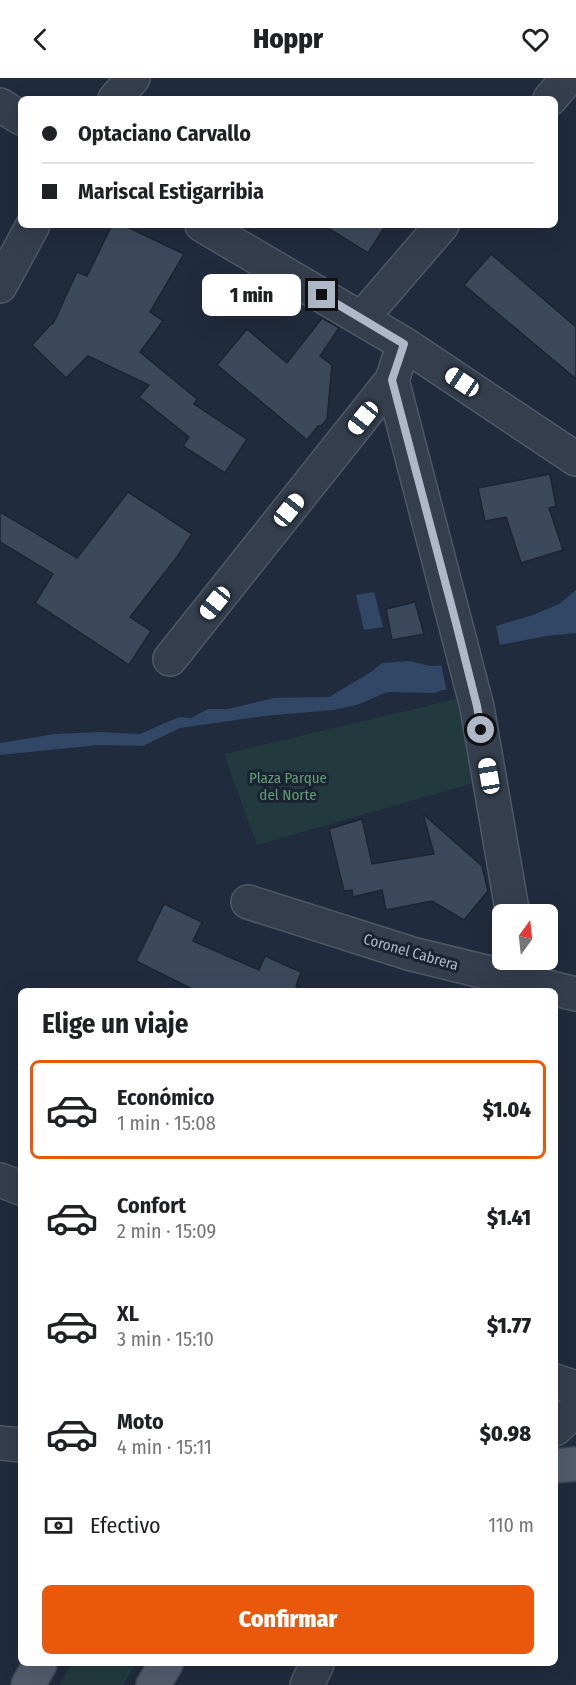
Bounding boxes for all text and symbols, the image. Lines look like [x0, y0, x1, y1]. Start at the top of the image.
icon: back [24, 23, 57, 56]
text: Hoppr [253, 23, 323, 55]
icon: heart [519, 23, 552, 56]
text: Optaciano Carvallo [78, 120, 251, 147]
text: Mariscal Estigarribia [78, 178, 264, 205]
callout: 1 min [202, 274, 301, 316]
route end [308, 281, 335, 308]
text: 1 min [230, 283, 273, 307]
car [442, 364, 482, 400]
car [345, 398, 381, 438]
car [271, 490, 307, 530]
car [197, 583, 233, 623]
route start [467, 716, 494, 743]
car [477, 757, 501, 795]
park label: Plaza Parque del Norte [249, 769, 327, 804]
north arrow [492, 904, 558, 970]
map controls [492, 904, 558, 970]
street label: Coronel Cabrera [361, 930, 461, 974]
text: Elige un viaje [42, 1008, 188, 1040]
icon: car [45, 1083, 99, 1137]
text: Económico [117, 1084, 215, 1111]
text: $1.04 [483, 1096, 531, 1123]
text: 1 min · 15:08 [117, 1111, 216, 1135]
icon: car [45, 1191, 99, 1245]
text: Confort [117, 1192, 186, 1219]
text: $1.41 [487, 1204, 531, 1231]
text: 2 min · 15:09 [117, 1219, 216, 1243]
icon: car [45, 1299, 99, 1353]
text: XL [117, 1300, 139, 1327]
text: $1.77 [487, 1312, 531, 1339]
text: 3 min · 15:10 [117, 1327, 214, 1351]
icon: car [45, 1407, 99, 1461]
text: Moto [117, 1408, 164, 1435]
text: $0.98 [480, 1420, 531, 1447]
text: 4 min · 15:11 [117, 1435, 212, 1459]
icon: cash [42, 1509, 75, 1542]
text: Efectivo [90, 1512, 161, 1539]
text: 110 m [488, 1513, 534, 1537]
button: Confirmar [42, 1585, 534, 1654]

